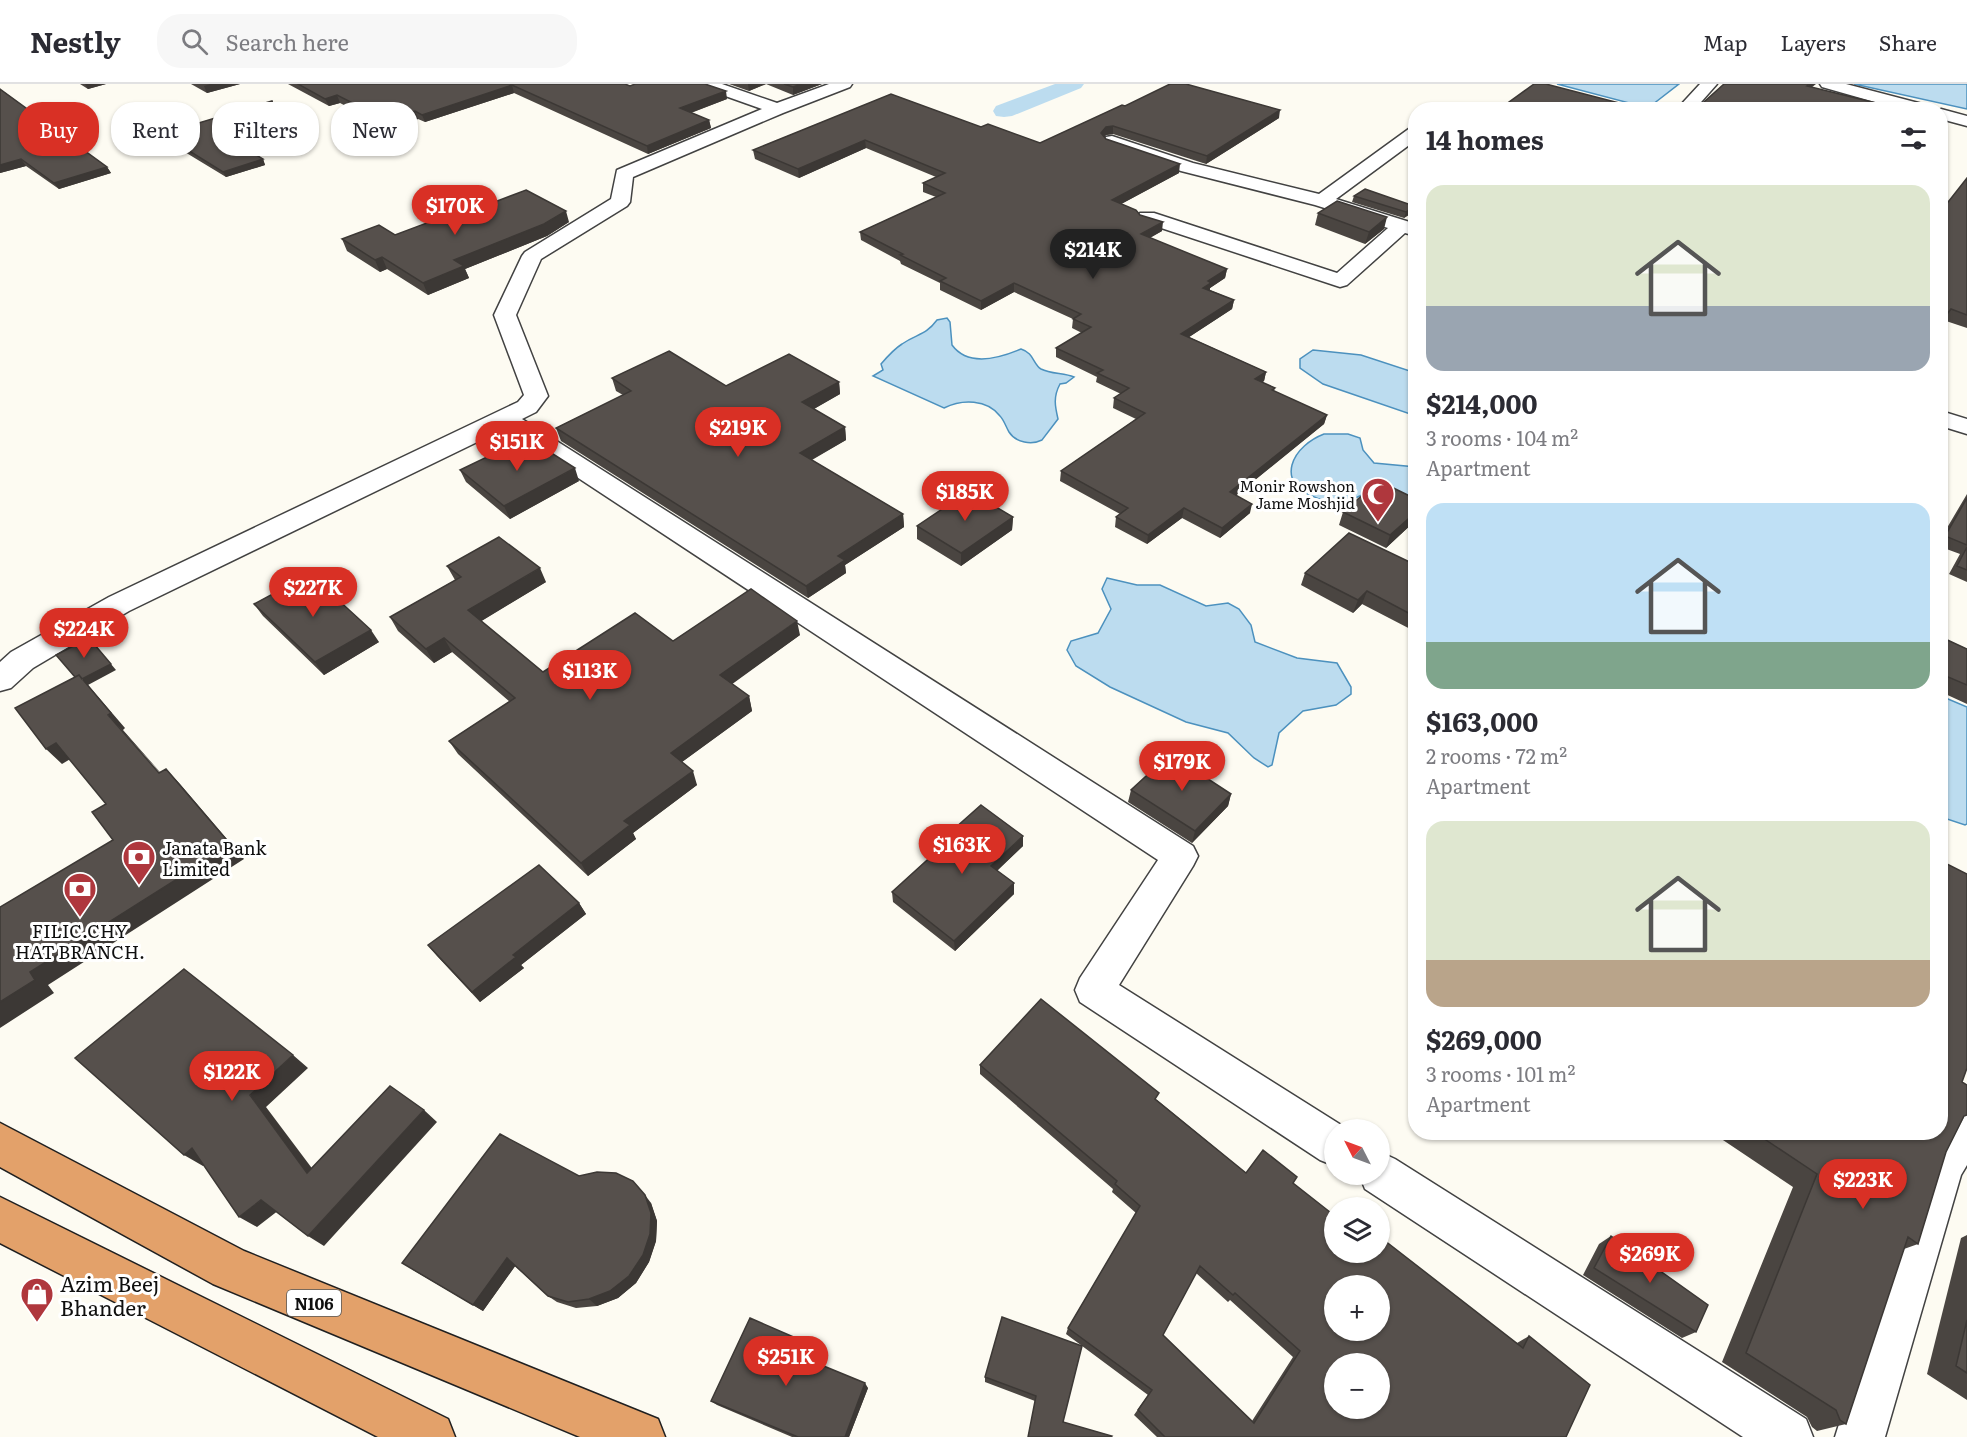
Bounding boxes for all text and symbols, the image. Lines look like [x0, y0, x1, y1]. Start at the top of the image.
search box [157, 14, 577, 68]
text: Nestly [30, 20, 121, 62]
icon: search [178, 25, 211, 58]
text: Search here [226, 25, 349, 58]
text: Map [1703, 26, 1748, 57]
text: Layers [1781, 26, 1846, 57]
text: Share [1879, 26, 1937, 57]
chip: Buy [18, 102, 99, 156]
chip: Rent [111, 102, 200, 156]
chip: Filters [212, 102, 319, 156]
chip: New [331, 102, 418, 156]
text: 14 homes [1426, 119, 1544, 158]
icon: filters [1897, 122, 1930, 155]
pin: $170K [413, 185, 497, 236]
text: $170K [426, 189, 484, 219]
icon: home [1624, 224, 1732, 332]
pin: $214K [1051, 229, 1135, 280]
text: $214K [1064, 233, 1122, 263]
text: $214,000 [1426, 383, 1537, 422]
pin: $219K [696, 407, 780, 458]
text: $219K [709, 411, 767, 441]
pin: $151K [475, 421, 559, 472]
text: 3 rooms · 104 m² [1426, 422, 1578, 452]
text: $151K [489, 425, 545, 455]
text: Apartment [1426, 452, 1531, 482]
pin: $185K [923, 471, 1007, 522]
place label: Monir Rowshon Jame Moshjid [1240, 474, 1355, 514]
text: $185K [936, 475, 994, 505]
mosque icon: Monir Rowshon Jame Moshjid [1360, 476, 1396, 523]
icon: home [1624, 542, 1732, 650]
pin: $227K [271, 567, 355, 618]
text: $227K [283, 571, 343, 601]
pin: $224K [42, 608, 126, 659]
text: $224K [53, 612, 115, 642]
pin: $113K [548, 650, 632, 701]
text: $113K [562, 654, 618, 684]
text: $163,000 [1426, 701, 1538, 740]
text: 2 rooms · 72 m² [1426, 740, 1567, 770]
pin: $179K [1140, 741, 1224, 792]
text: $179K [1153, 745, 1211, 775]
text: Apartment [1426, 770, 1531, 800]
pin: $163K [920, 824, 1004, 875]
text: $163K [933, 828, 991, 858]
place label: Janata Bank Limited [162, 834, 268, 882]
bank icon: Janata Bank Limited [121, 839, 157, 886]
icon: home [1624, 860, 1732, 968]
bank icon: FILIC.CHY HAT BRANCH. [62, 871, 98, 918]
place label: FILIC.CHY HAT BRANCH. [15, 917, 145, 965]
text: $269,000 [1426, 1019, 1542, 1058]
pin: $122K [190, 1051, 274, 1102]
text: $122K [203, 1055, 261, 1085]
text: 3 rooms · 101 m² [1426, 1058, 1575, 1088]
text: Apartment [1426, 1088, 1531, 1118]
north arrow [1324, 1119, 1390, 1185]
map controls [1324, 1119, 1390, 1419]
pin: $223K [1821, 1159, 1905, 1210]
text: $223K [1833, 1163, 1893, 1193]
button: layers [1324, 1197, 1390, 1263]
pin: $269K [1608, 1233, 1692, 1284]
text: $269K [1619, 1237, 1681, 1267]
place label: Azim Beej Bhander [60, 1267, 159, 1322]
button: + [1324, 1275, 1390, 1341]
shop icon: Azim Beej Bhander [19, 1276, 55, 1323]
road number: N106 [287, 1290, 341, 1316]
pin: $251K [744, 1336, 828, 1387]
text: $251K [757, 1340, 815, 1370]
button: − [1324, 1353, 1390, 1419]

